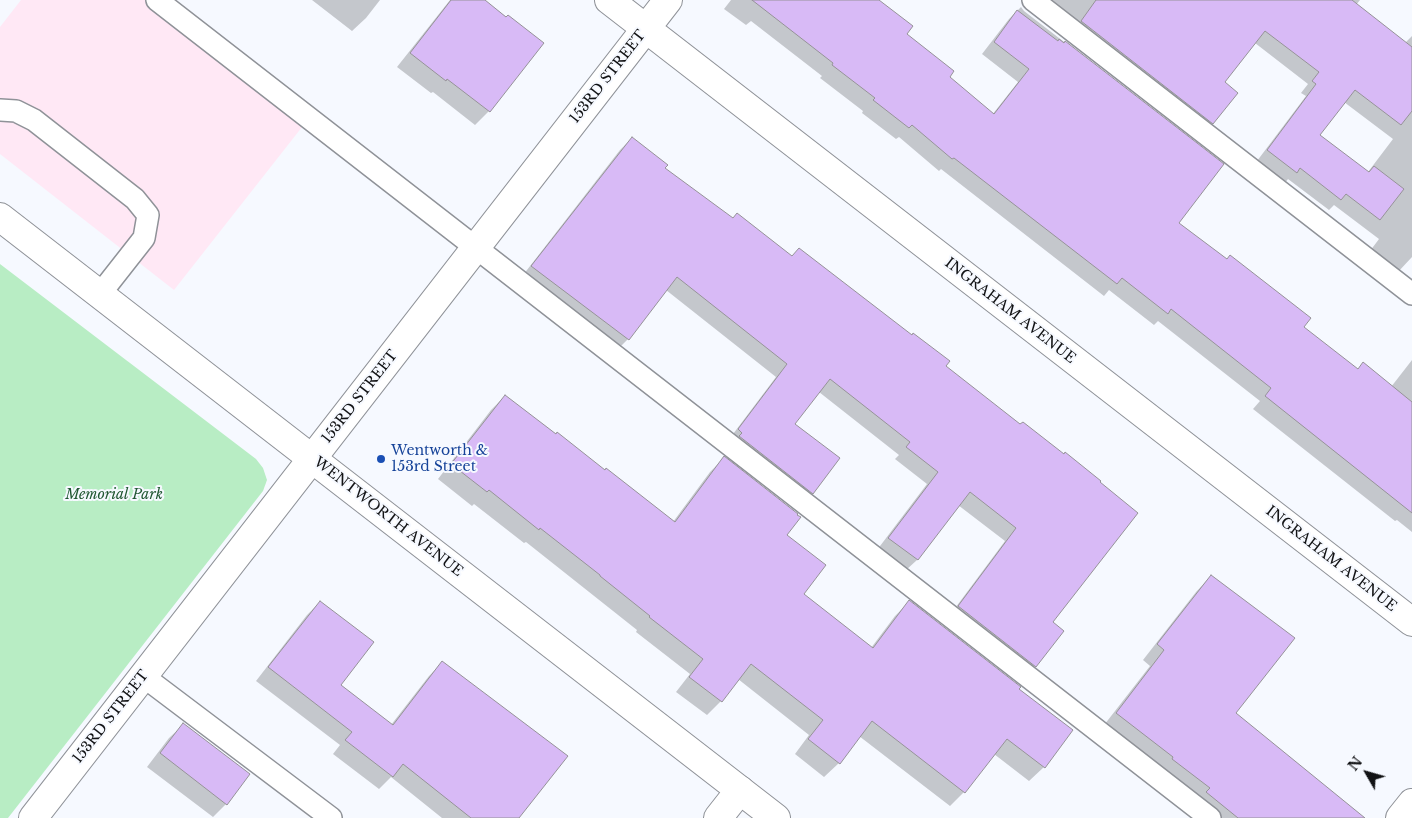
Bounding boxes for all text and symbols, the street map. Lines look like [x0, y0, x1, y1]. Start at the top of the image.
street label: 153RD STREET [567, 27, 649, 127]
street label: INGRAHAM AVENUE [941, 255, 1079, 367]
street label: 153RD STREET [319, 347, 401, 447]
place label: Wentworth & 153rd Street [391, 443, 488, 476]
marker: Wentworth & 153rd Street [375, 453, 387, 465]
street label: WENTWORTH AVENUE [310, 454, 466, 580]
park label: Memorial Park [65, 487, 163, 503]
street label: INGRAHAM AVENUE [1262, 503, 1400, 615]
street label: 153RD STREET [70, 667, 152, 767]
north arrow [1342, 748, 1392, 798]
text: N [1344, 753, 1366, 775]

